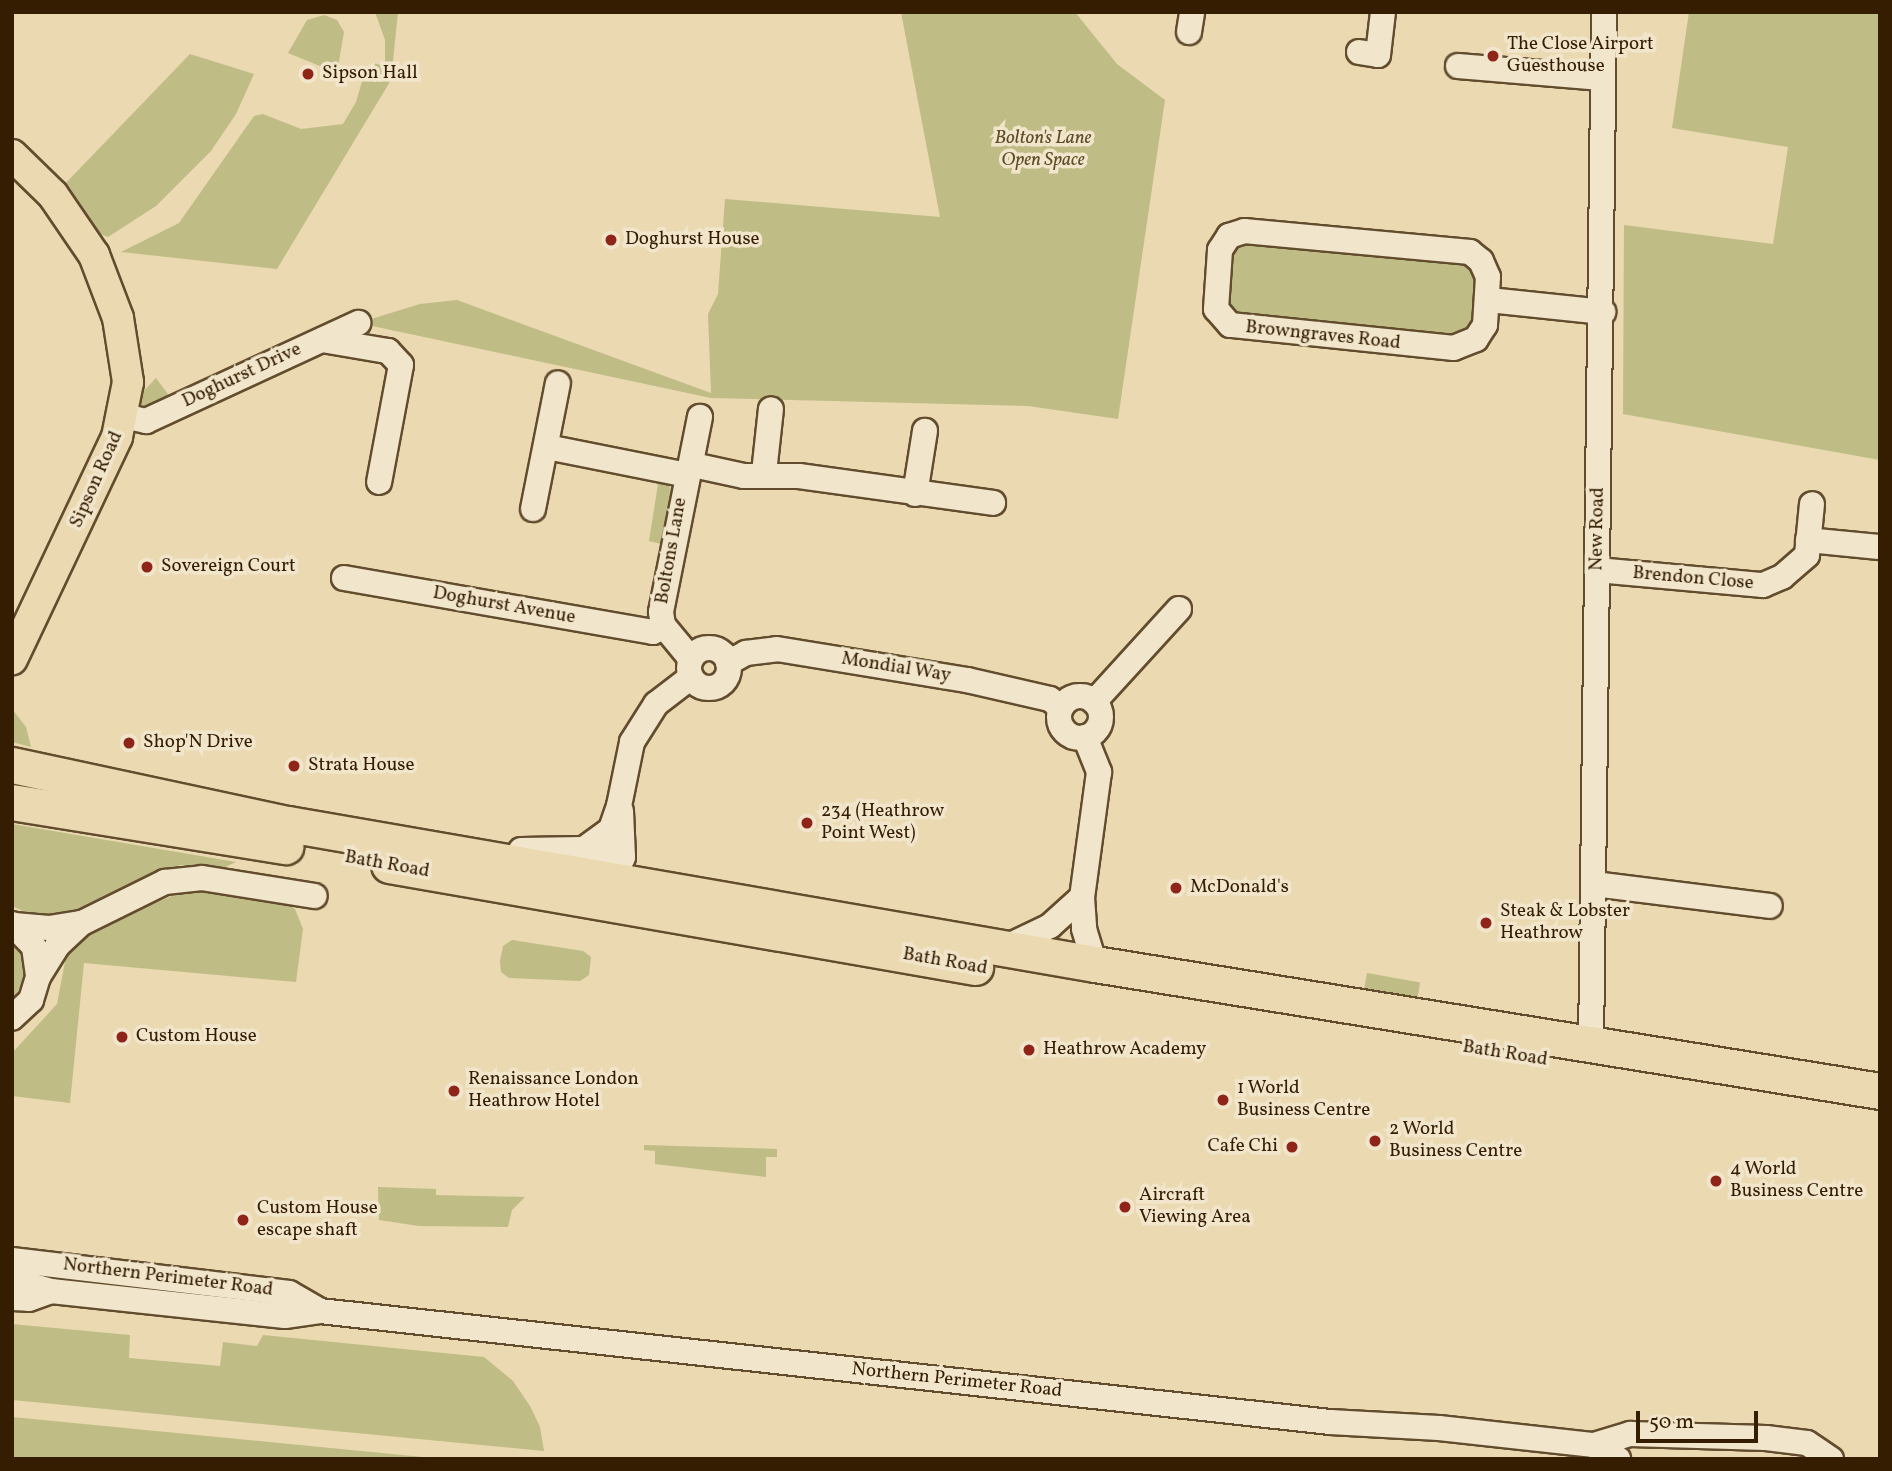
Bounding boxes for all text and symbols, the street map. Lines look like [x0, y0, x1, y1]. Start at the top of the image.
place label: The Close Airport Guesthouse [1507, 34, 1654, 78]
marker: The Close Airport Guesthouse [1485, 48, 1501, 64]
place label: Sipson Hall [322, 63, 418, 85]
marker: Sipson Hall [300, 66, 316, 82]
park label: Bolton's Lane Open Space [995, 128, 1091, 172]
place label: Doghurst House [625, 229, 760, 251]
marker: Doghurst House [603, 232, 619, 248]
street label: Browngraves Road [1244, 317, 1402, 355]
street label: Doghurst Drive [179, 338, 305, 414]
street label: Sipson Road [66, 428, 128, 532]
street label: New Road [1586, 487, 1610, 571]
street label: Boltons Lane [651, 496, 693, 606]
place label: Sovereign Court [161, 556, 296, 578]
marker: Sovereign Court [139, 559, 155, 575]
street label: Brendon Close [1632, 562, 1754, 596]
street label: Doghurst Avenue [431, 582, 577, 630]
street label: Mondial Way [839, 648, 953, 688]
place label: Shop'N Drive [143, 732, 253, 754]
marker: Shop'N Drive [121, 735, 137, 751]
place label: Strata House [308, 755, 414, 777]
marker: Strata House [286, 758, 302, 774]
place label: 234 (Heathrow Point West) [821, 801, 944, 845]
marker: 234 (Heathrow Point West) [799, 815, 815, 831]
street label: Bath Road [343, 846, 431, 884]
place label: McDonald's [1190, 877, 1289, 899]
marker: McDonald's [1168, 880, 1184, 896]
place label: Steak & Lobster Heathrow [1500, 901, 1630, 945]
marker: Steak & Lobster Heathrow [1478, 915, 1494, 931]
street label: Bath Road [901, 943, 989, 981]
place label: Custom House [136, 1026, 257, 1048]
marker: Custom House [114, 1029, 130, 1045]
street label: Bath Road [1461, 1036, 1549, 1072]
place label: Heathrow Academy [1043, 1039, 1207, 1061]
marker: Heathrow Academy [1021, 1042, 1037, 1058]
place label: Renaissance London Heathrow Hotel [468, 1069, 639, 1113]
place label: 1 World Business Centre [1237, 1078, 1370, 1122]
marker: Renaissance London Heathrow Hotel [446, 1083, 462, 1099]
marker: 1 World Business Centre [1215, 1092, 1231, 1108]
place label: 2 World Business Centre [1389, 1119, 1522, 1163]
marker: 2 World Business Centre [1367, 1133, 1383, 1149]
place label: Cafe Chi [1207, 1136, 1278, 1158]
marker: Cafe Chi [1284, 1139, 1300, 1155]
place label: 4 World Business Centre [1730, 1159, 1863, 1203]
marker: 4 World Business Centre [1708, 1173, 1724, 1189]
place label: Aircraft Viewing Area [1139, 1185, 1251, 1229]
place label: Custom House escape shaft [257, 1198, 378, 1242]
marker: Aircraft Viewing Area [1117, 1199, 1133, 1215]
marker: Custom House escape shaft [235, 1212, 251, 1228]
street label: Northern Perimeter Road [62, 1254, 274, 1302]
street label: Northern Perimeter Road [851, 1359, 1063, 1403]
scale bar [1640, 1398, 1762, 1442]
text: 50 m [1649, 1408, 1694, 1437]

